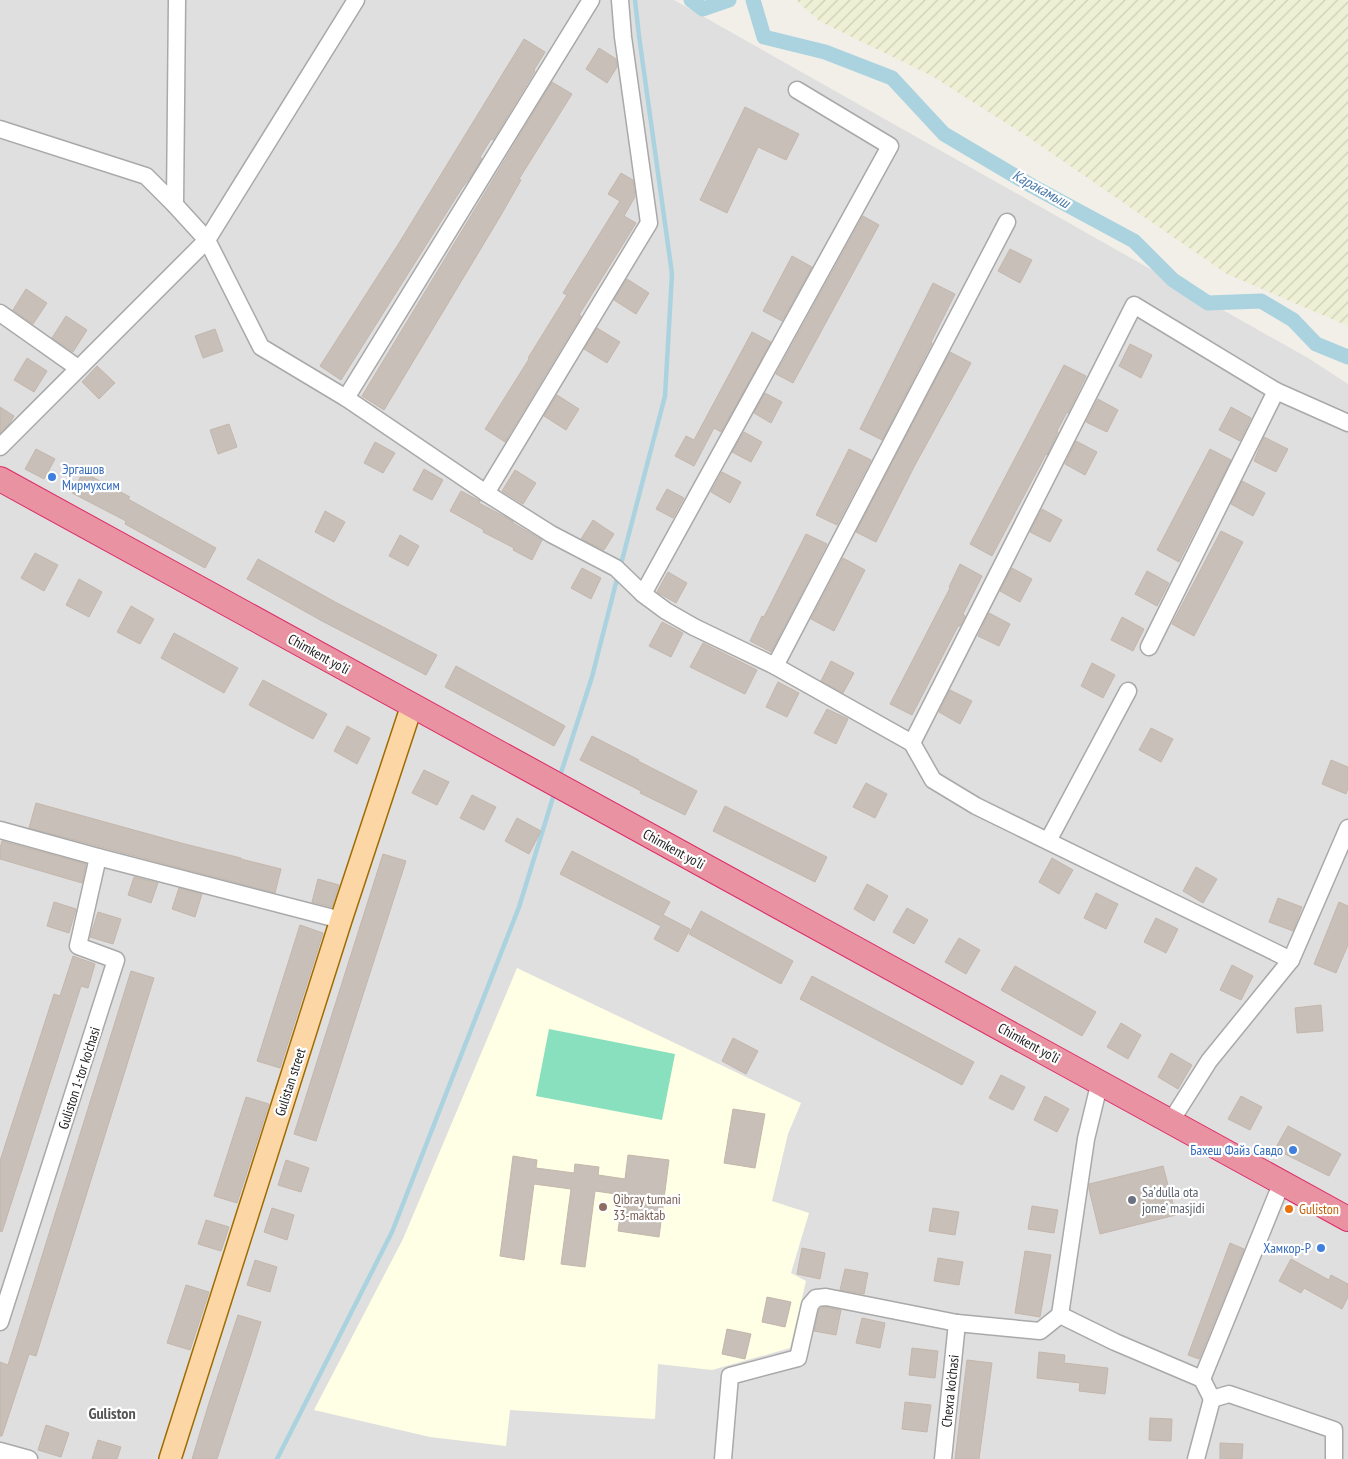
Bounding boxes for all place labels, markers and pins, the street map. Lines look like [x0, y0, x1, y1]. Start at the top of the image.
place label: Эргашов Мирмухсим [62, 460, 120, 494]
marker: Эргашов Мирмухсим [46, 471, 58, 483]
place label: Бахеш Файз Савдо [1190, 1141, 1283, 1159]
marker: Бахеш Файз Савдо [1287, 1144, 1299, 1156]
place label: Sa’dulla ota jome’ masjidi [1142, 1183, 1205, 1217]
place label: Qibray tumani 33-maktab [613, 1190, 681, 1224]
marker: Sa’dulla ota jome’ masjidi [1126, 1194, 1138, 1206]
place label: Guliston [1299, 1200, 1339, 1218]
marker: Qibray tumani 33-maktab [597, 1201, 609, 1213]
marker: Guliston [1283, 1203, 1295, 1215]
place label: Хамкор-Р [1263, 1239, 1311, 1257]
marker: Хамкор-Р [1315, 1242, 1327, 1254]

